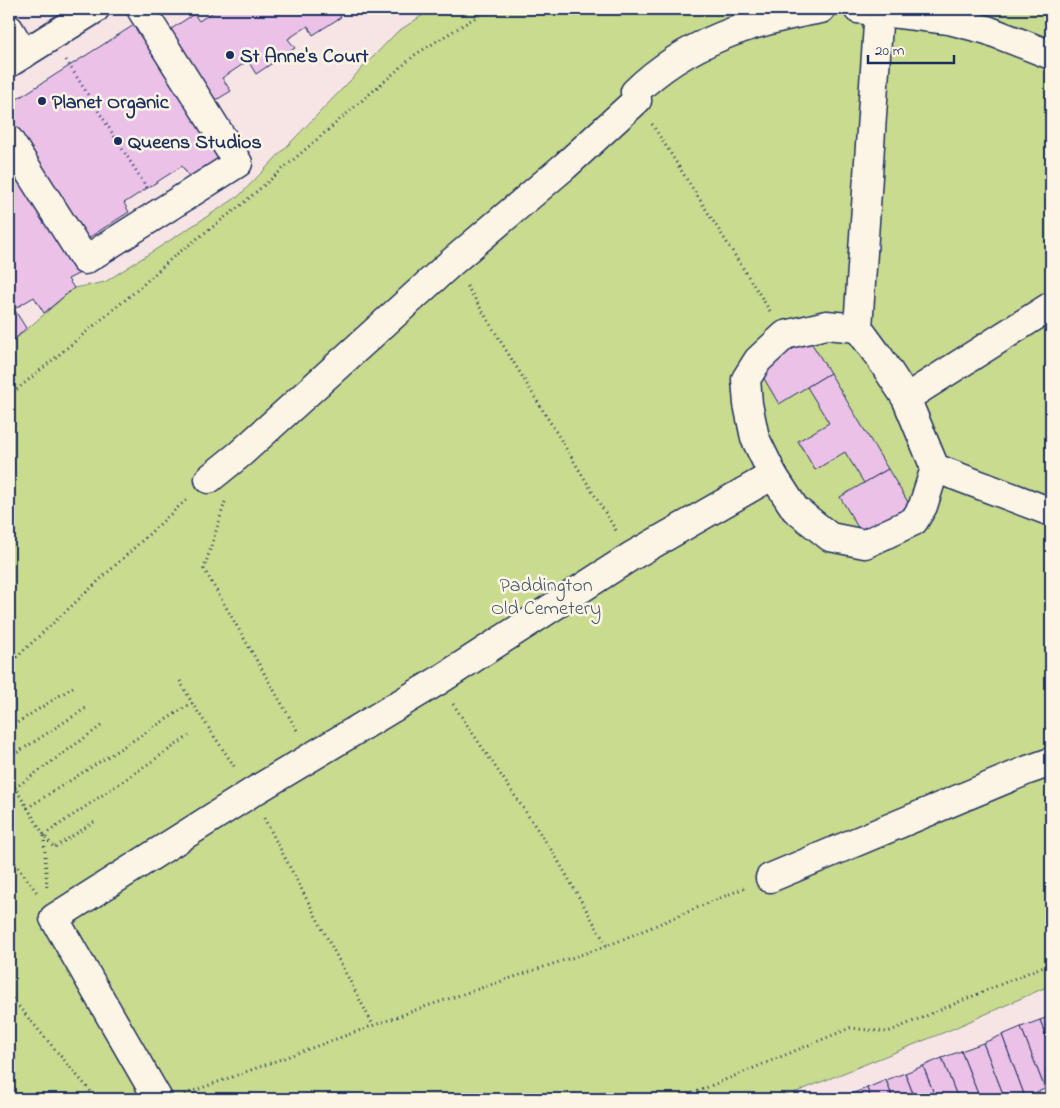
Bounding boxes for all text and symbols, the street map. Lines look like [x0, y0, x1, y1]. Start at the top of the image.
scale bar [868, 32, 954, 64]
text: 20 m [875, 40, 905, 62]
place label: St Anne's Court [240, 43, 369, 72]
marker: St Anne's Court [224, 49, 236, 61]
place label: Planet Organic [52, 89, 170, 119]
marker: Planet Organic [36, 95, 48, 107]
place label: Queens Studios [128, 129, 262, 158]
marker: Queens Studios [112, 135, 124, 147]
park label: Paddington Old Cemetery [491, 572, 601, 624]

